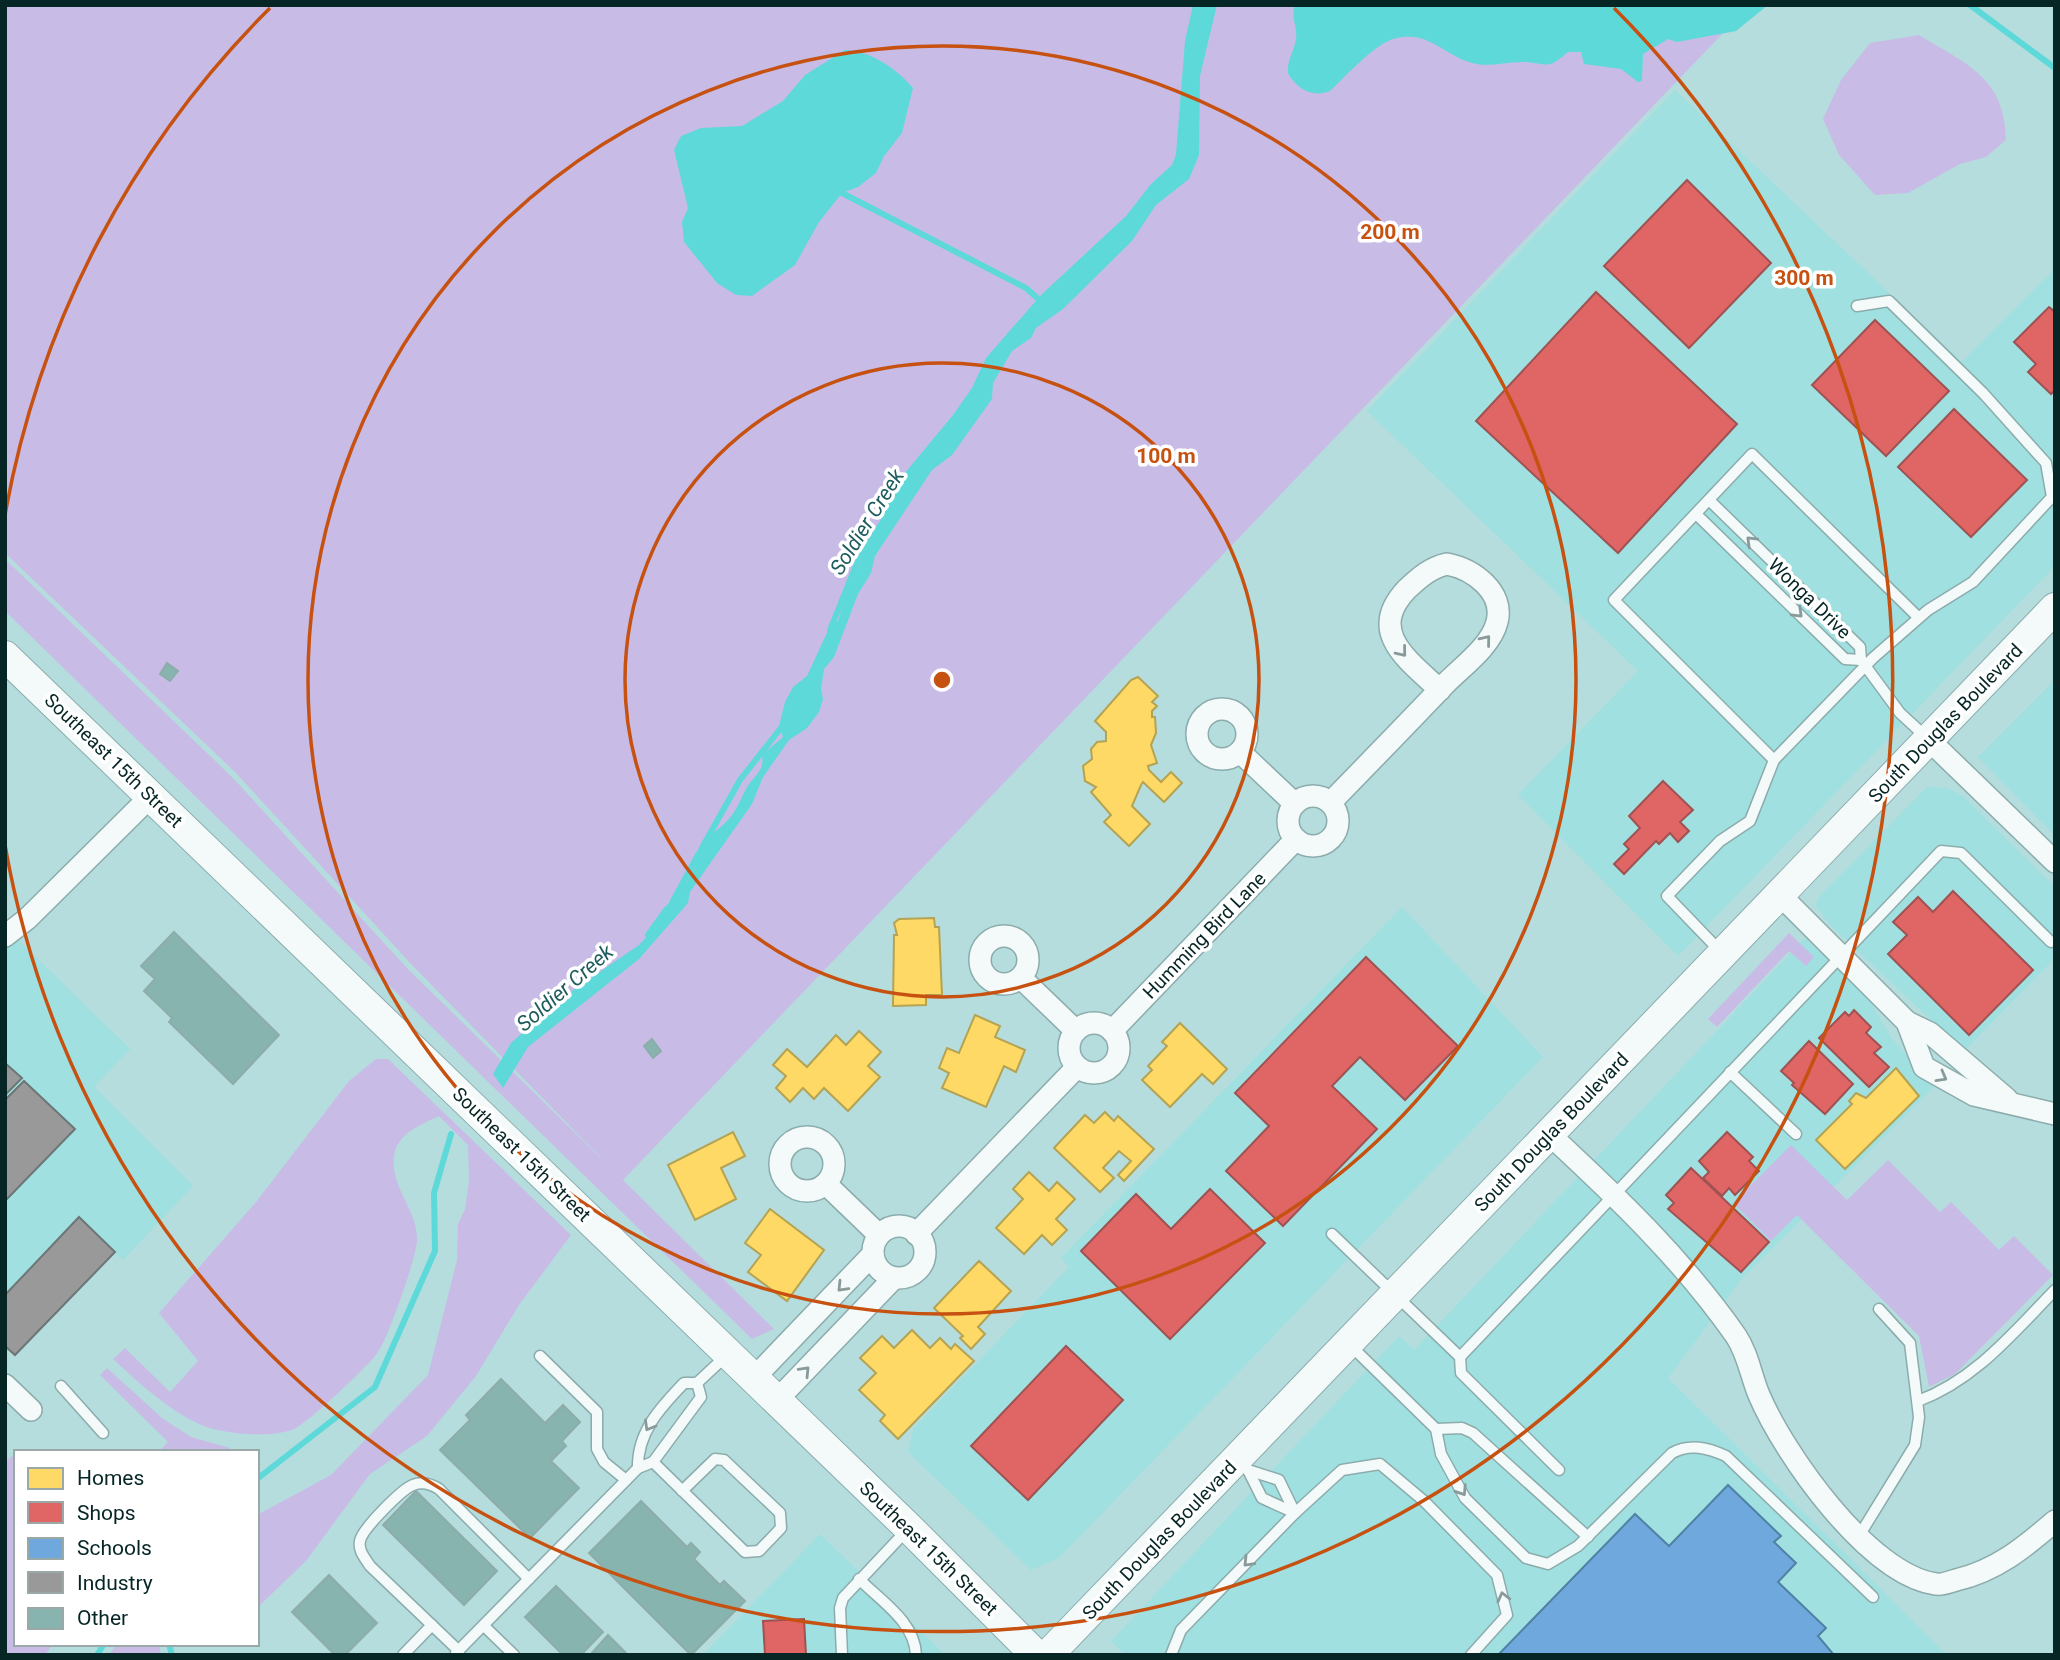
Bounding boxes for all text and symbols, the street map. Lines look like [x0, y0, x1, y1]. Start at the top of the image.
text: 200 m [1360, 220, 1420, 244]
text: 300 m [1774, 266, 1834, 290]
text: 100 m [1136, 444, 1196, 468]
water label: Soldier Creek [825, 464, 909, 579]
one-way arrow [1746, 536, 1759, 549]
street label: Wonga Drive [1763, 553, 1856, 644]
one-way arrow [1790, 604, 1803, 617]
one-way arrow [1478, 635, 1491, 647]
street label: South Douglas Boulevard [1863, 639, 2027, 808]
one-way arrow [1394, 643, 1406, 656]
centre of rings [930, 668, 954, 692]
street label: Southeast 15th Street [40, 688, 188, 832]
street label: Humming Bird Lane [1138, 867, 1271, 1003]
water label: Soldier Creek [512, 939, 619, 1036]
street label: South Douglas Boulevard [1469, 1048, 1633, 1217]
one-way arrow [1935, 1069, 1947, 1082]
street label: Southeast 15th Street [448, 1082, 596, 1226]
one-way arrow [837, 1279, 850, 1292]
one-way arrow [797, 1366, 810, 1379]
one-way arrow [644, 1419, 657, 1431]
legend [14, 1450, 259, 1646]
street label: South Douglas Boulevard [1077, 1456, 1241, 1625]
text: Homes [77, 1466, 144, 1490]
street label: Southeast 15th Street [855, 1476, 1003, 1620]
one-way arrow [1453, 1483, 1466, 1496]
text: Shops [77, 1501, 136, 1525]
text: Schools [77, 1536, 152, 1560]
one-way arrow [1243, 1553, 1256, 1566]
text: Industry [77, 1571, 153, 1595]
one-way arrow [1497, 1592, 1511, 1604]
text: Other [77, 1606, 128, 1630]

